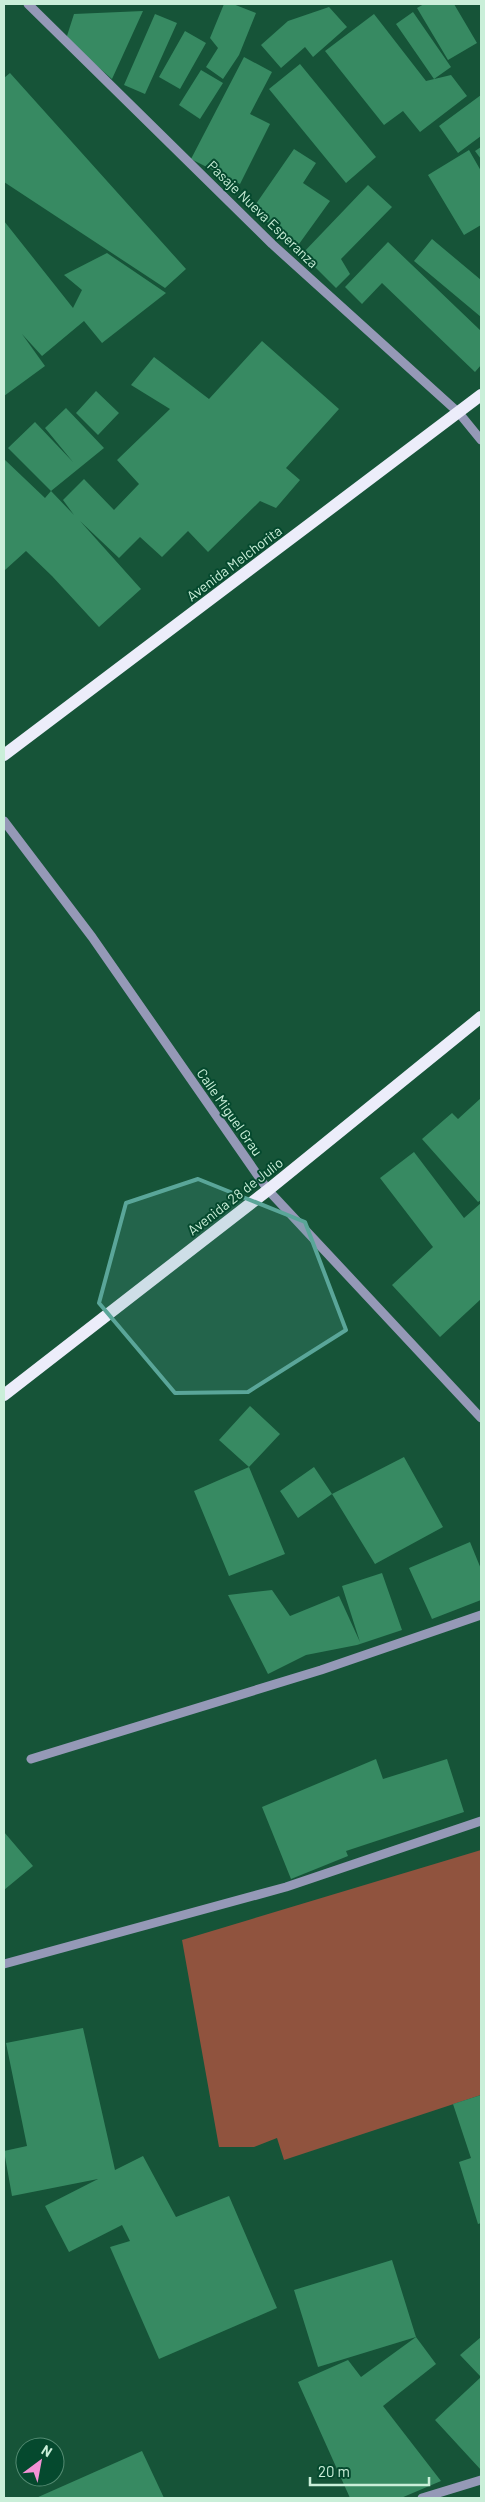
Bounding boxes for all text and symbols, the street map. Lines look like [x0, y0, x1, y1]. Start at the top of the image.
street label: Pasaje Nueva Esperanza [204, 157, 322, 271]
street label: Avenida Melchorita [183, 522, 285, 604]
street label: Calle Miguel Grau [194, 1065, 266, 1159]
street label: Avenida 28 de Julio [184, 1154, 286, 1238]
north arrow [15, 2437, 65, 2487]
text: N [39, 2441, 56, 2460]
scale bar [310, 2454, 429, 2486]
text: 20 m [318, 2462, 350, 2480]

